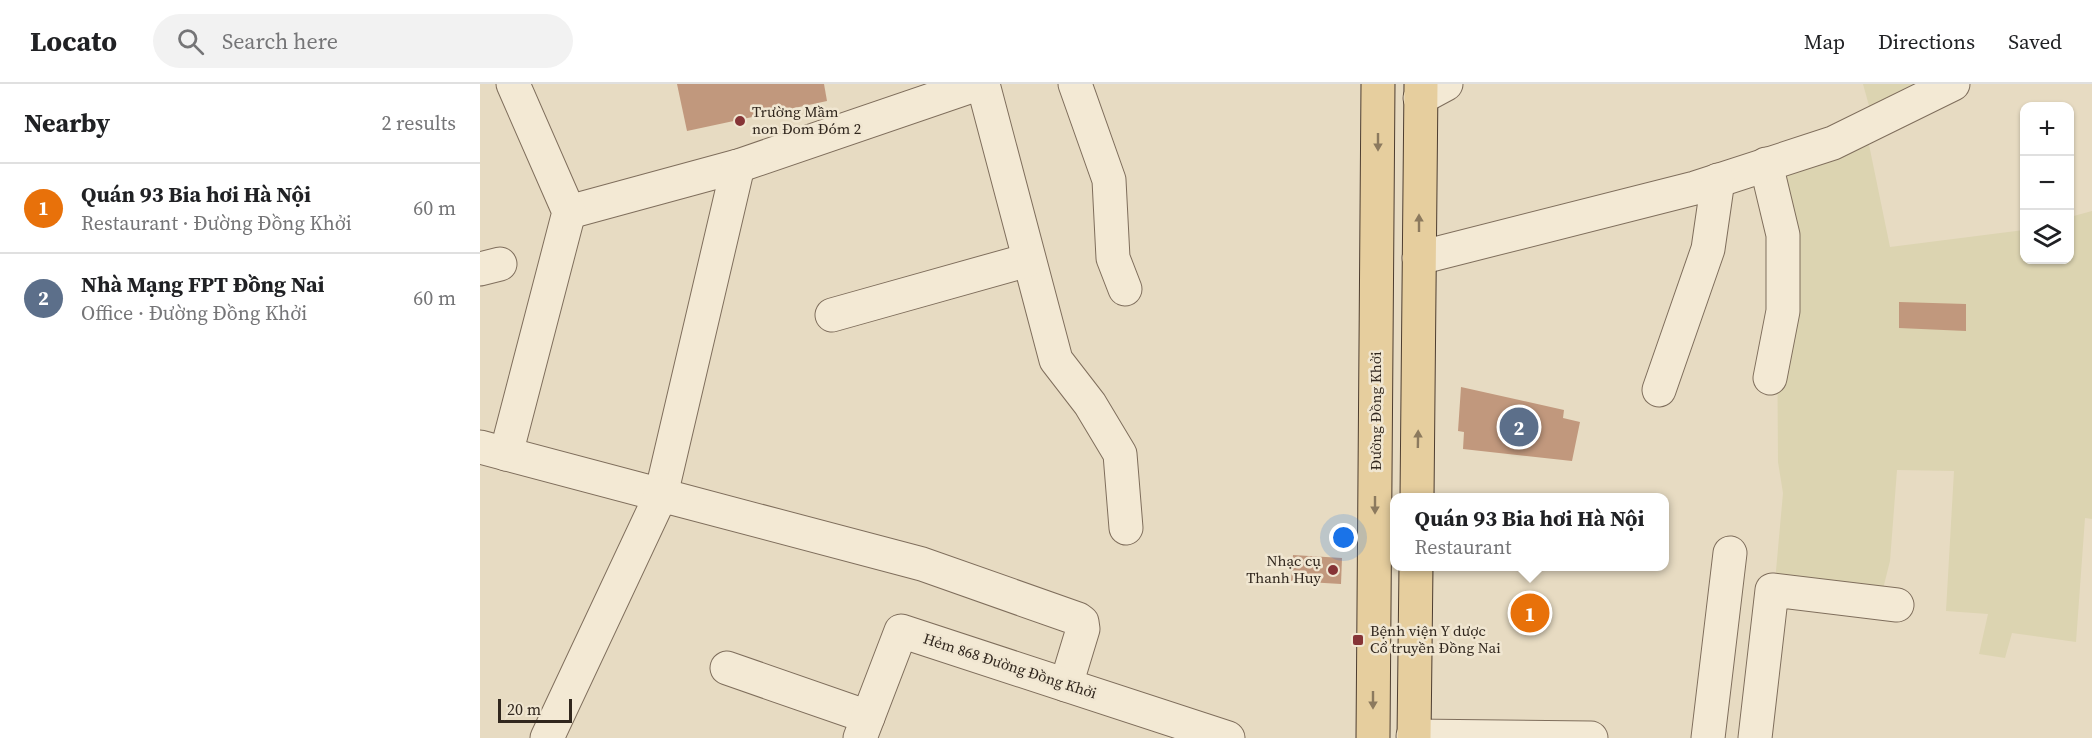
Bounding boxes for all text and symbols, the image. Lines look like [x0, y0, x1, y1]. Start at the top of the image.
search box [153, 14, 573, 68]
text: Locato [30, 22, 117, 60]
icon: search [174, 25, 207, 58]
text: Search here [222, 26, 338, 56]
text: Map [1804, 27, 1845, 56]
text: Directions [1878, 27, 1975, 56]
text: Saved [2008, 27, 2062, 56]
place label: Trường Mầm non Đom Đóm 2 [752, 101, 861, 139]
map controls [2020, 102, 2074, 264]
button: + [2020, 102, 2074, 156]
text: Nearby [24, 105, 110, 141]
text: 2 results [381, 109, 456, 137]
marker: Trường Mầm non Đom Đóm 2 [733, 114, 747, 128]
one-way arrow [1373, 133, 1383, 152]
button: − [2020, 156, 2074, 210]
text: Quán 93 Bia hơi Hà Nội [81, 179, 311, 209]
text: 1 [38, 194, 49, 222]
text: 60 m [413, 194, 456, 222]
text: Restaurant · Đường Đồng Khởi [81, 209, 352, 237]
button: layers [2020, 210, 2074, 264]
one-way arrow [1414, 214, 1424, 233]
text: Nhà Mạng FPT Đồng Nai [81, 269, 325, 299]
text: 2 [38, 284, 49, 312]
text: 60 m [413, 284, 456, 312]
text: Office · Đường Đồng Khởi [81, 299, 307, 327]
street label: Đường Đồng Khởi [1365, 352, 1386, 470]
pin: 2 [1500, 404, 1538, 450]
one-way arrow [1413, 430, 1423, 449]
popup [1390, 493, 1669, 571]
one-way arrow [1370, 496, 1380, 515]
text: Quán 93 Bia hơi Hà Nội [1415, 503, 1644, 533]
your location [1329, 523, 1358, 552]
text: Restaurant [1415, 533, 1511, 561]
place label: Nhạc cụ Thanh Huy [1246, 550, 1321, 588]
marker: Nhạc cụ Thanh Huy [1326, 563, 1340, 577]
pin: 1 [1510, 590, 1550, 636]
place label: Bệnh viện Y dược Cổ truyền Đồng Nai [1370, 620, 1501, 658]
street label: Hẻm 868 Đường Đồng Khởi [921, 628, 1100, 703]
marker: Bệnh viện Y dược Cổ truyền Đồng Nai [1351, 633, 1365, 647]
one-way arrow [1368, 691, 1378, 710]
scale bar [498, 696, 572, 724]
text: 20 m [507, 698, 541, 720]

